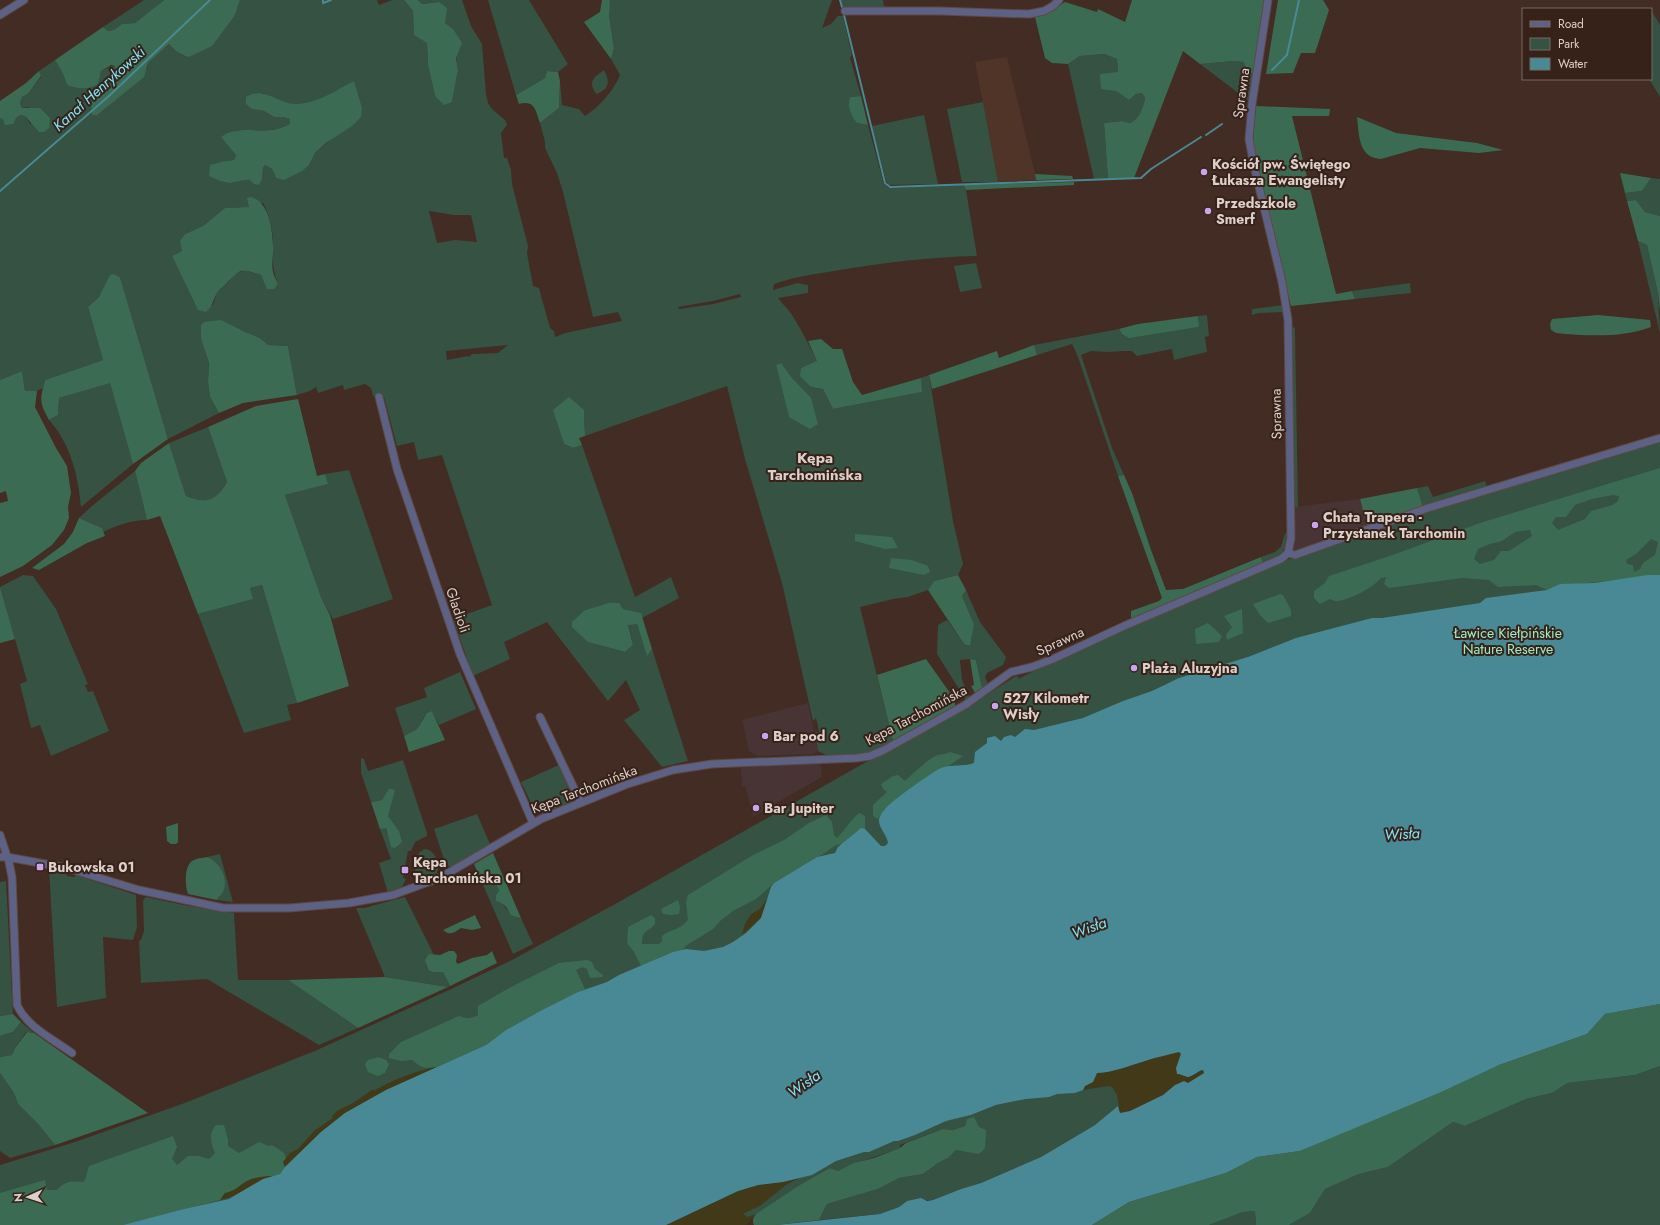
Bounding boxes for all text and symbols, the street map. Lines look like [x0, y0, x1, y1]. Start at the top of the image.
legend [1522, 8, 1652, 80]
text: Road [1558, 15, 1584, 33]
text: Park [1558, 35, 1580, 53]
water label: Kanał Henrykowski [48, 41, 150, 137]
text: Water [1558, 55, 1589, 73]
street label: Sprawna [1228, 66, 1254, 120]
place label: Kościół pw. Świętego Łukasza Ewangelisty [1211, 154, 1351, 190]
marker: Kościół pw. Świętego Łukasza Ewangelisty [1199, 167, 1209, 177]
place label: Przedszkole Smerf [1216, 193, 1296, 229]
marker: Przedszkole Smerf [1203, 206, 1213, 216]
street label: Sprawna [1266, 388, 1286, 440]
district label: Kępa Tarchomińska [768, 447, 862, 486]
place label: Chata Trapera - Przystanek Tarchomin [1323, 507, 1465, 543]
marker: Chata Trapera - Przystanek Tarchomin [1310, 520, 1320, 530]
street label: Gladioli [441, 585, 475, 635]
street label: Sprawna [1033, 622, 1087, 660]
park label: Ławice Kiełpińskie Nature Reserve [1453, 623, 1562, 659]
place label: Plaża Aluzyjna [1142, 658, 1237, 678]
marker: Plaża Aluzyjna [1129, 663, 1139, 673]
street label: Kępa Tarchomińska [862, 680, 970, 750]
place label: 527 Kilometr Wisły [1003, 688, 1089, 724]
marker: 527 Kilometr Wisły [990, 701, 1000, 711]
place label: Bar pod 6 [773, 726, 839, 746]
marker: Bar pod 6 [760, 731, 770, 741]
street label: Kępa Tarchomińska [528, 760, 640, 818]
place label: Bar Jupiter [764, 798, 834, 818]
marker: Bar Jupiter [751, 803, 761, 813]
water label: Wisła [1384, 822, 1421, 846]
place label: Kępa Tarchomińska 01 [413, 852, 522, 888]
place label: Bukowska 01 [48, 857, 135, 877]
marker: Bukowska 01 [35, 862, 45, 872]
marker: Kępa Tarchomińska 01 [400, 865, 410, 875]
water label: Wisła [1068, 911, 1110, 944]
water label: Wisła [783, 1064, 826, 1103]
north arrow [8, 1177, 48, 1217]
text: N [10, 1193, 26, 1202]

